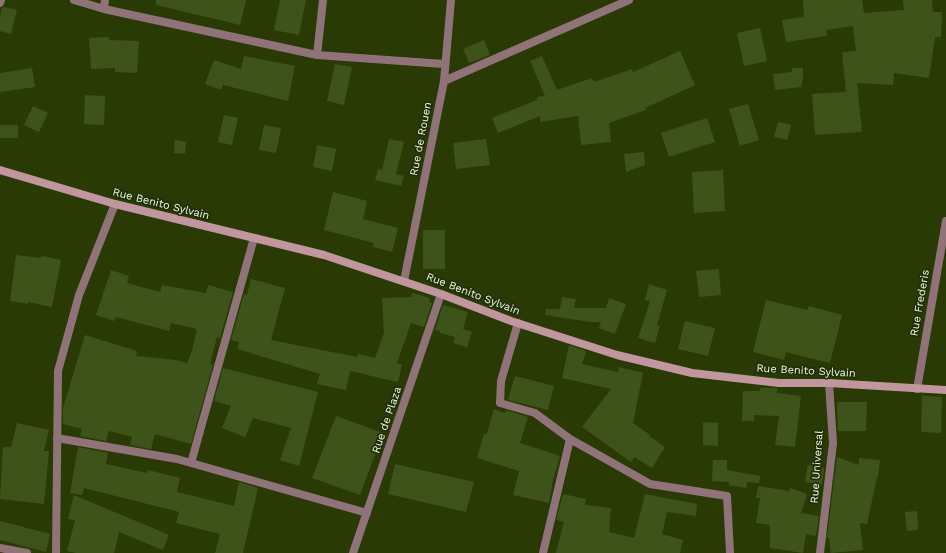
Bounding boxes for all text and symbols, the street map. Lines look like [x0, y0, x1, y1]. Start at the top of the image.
street label: Rue de Rouen [407, 101, 435, 177]
street label: Rue Benito Sylvain [111, 186, 211, 222]
street label: Rue Frederis [908, 269, 932, 337]
street label: Rue Benito Sylvain [424, 270, 522, 318]
street label: Rue Benito Sylvain [756, 362, 856, 380]
street label: Rue de Plaza [369, 385, 405, 455]
street label: Rue Universal [808, 430, 826, 504]

